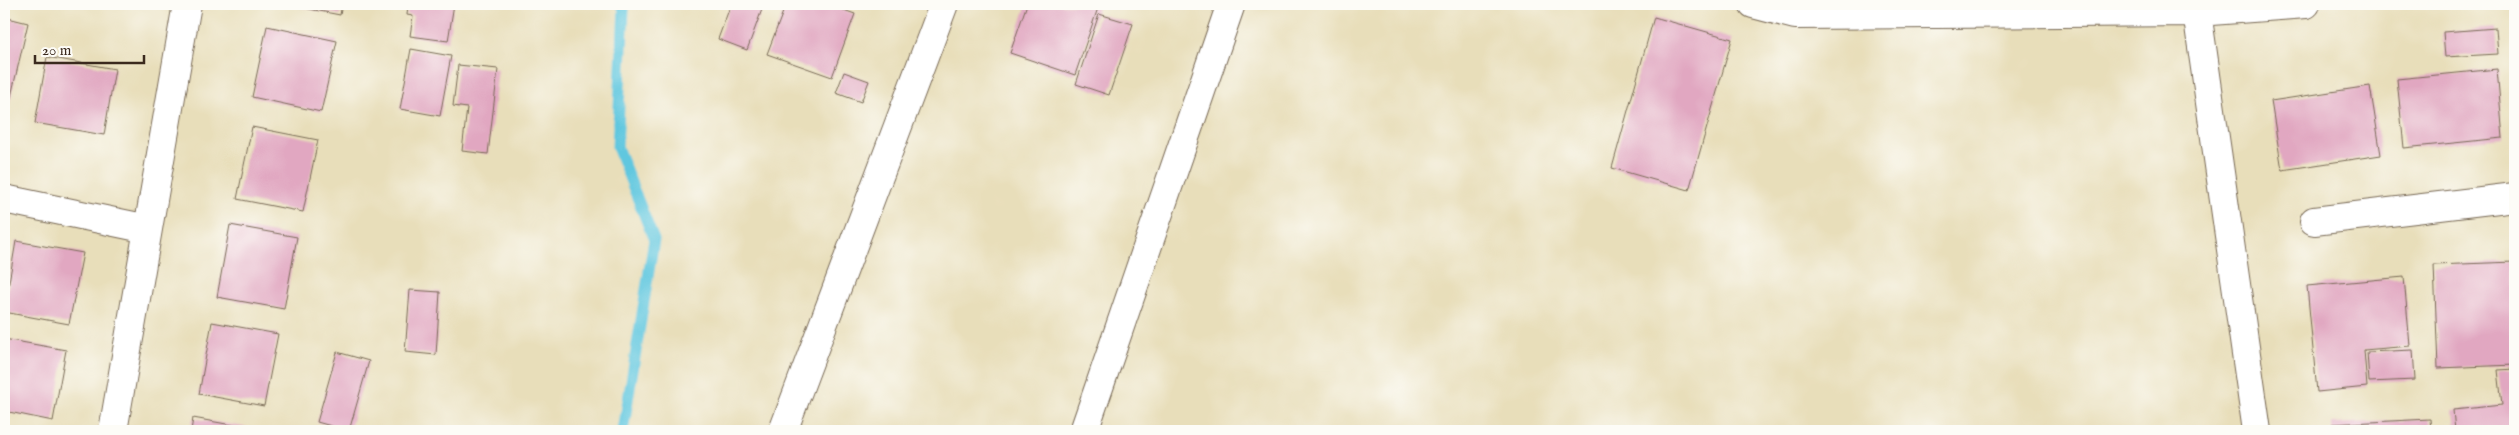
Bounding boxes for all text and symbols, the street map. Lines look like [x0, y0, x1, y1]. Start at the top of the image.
scale bar [35, 32, 144, 64]
text: 20 m [42, 41, 72, 60]

